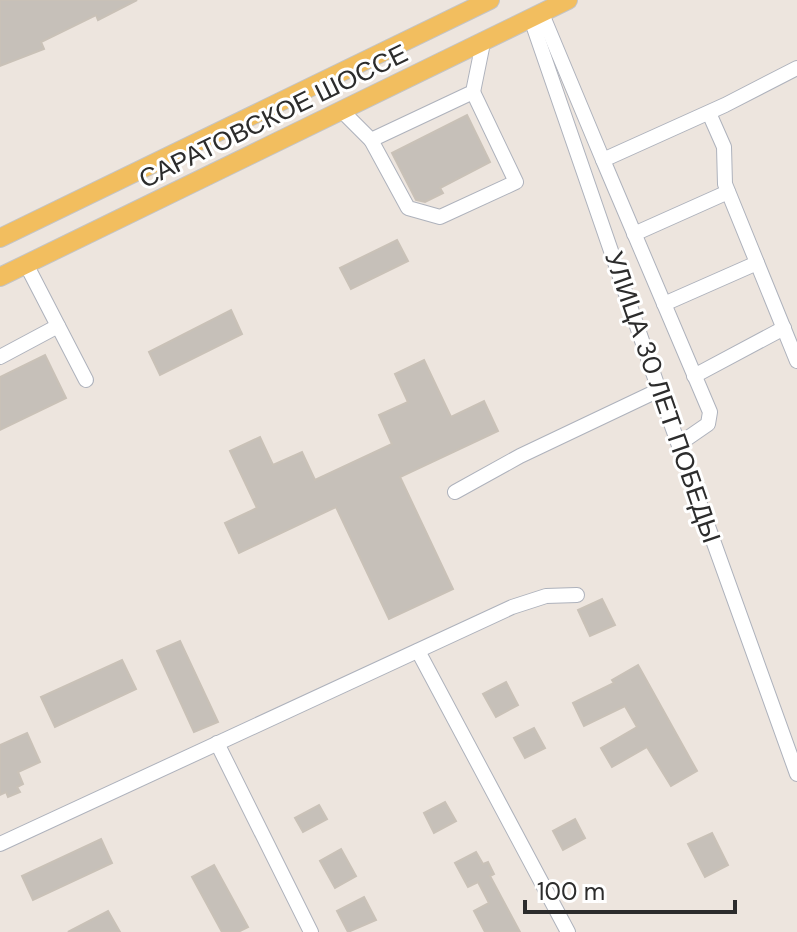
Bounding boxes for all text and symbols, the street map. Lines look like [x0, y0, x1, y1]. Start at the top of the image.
street label: САРАТОВСКОЕ ШОССЕ [133, 36, 413, 196]
street label: УЛИЦА 30 ЛЕТ ПОБЕДЫ [597, 247, 729, 547]
scale bar [525, 864, 735, 914]
text: 100 m [537, 876, 605, 907]

